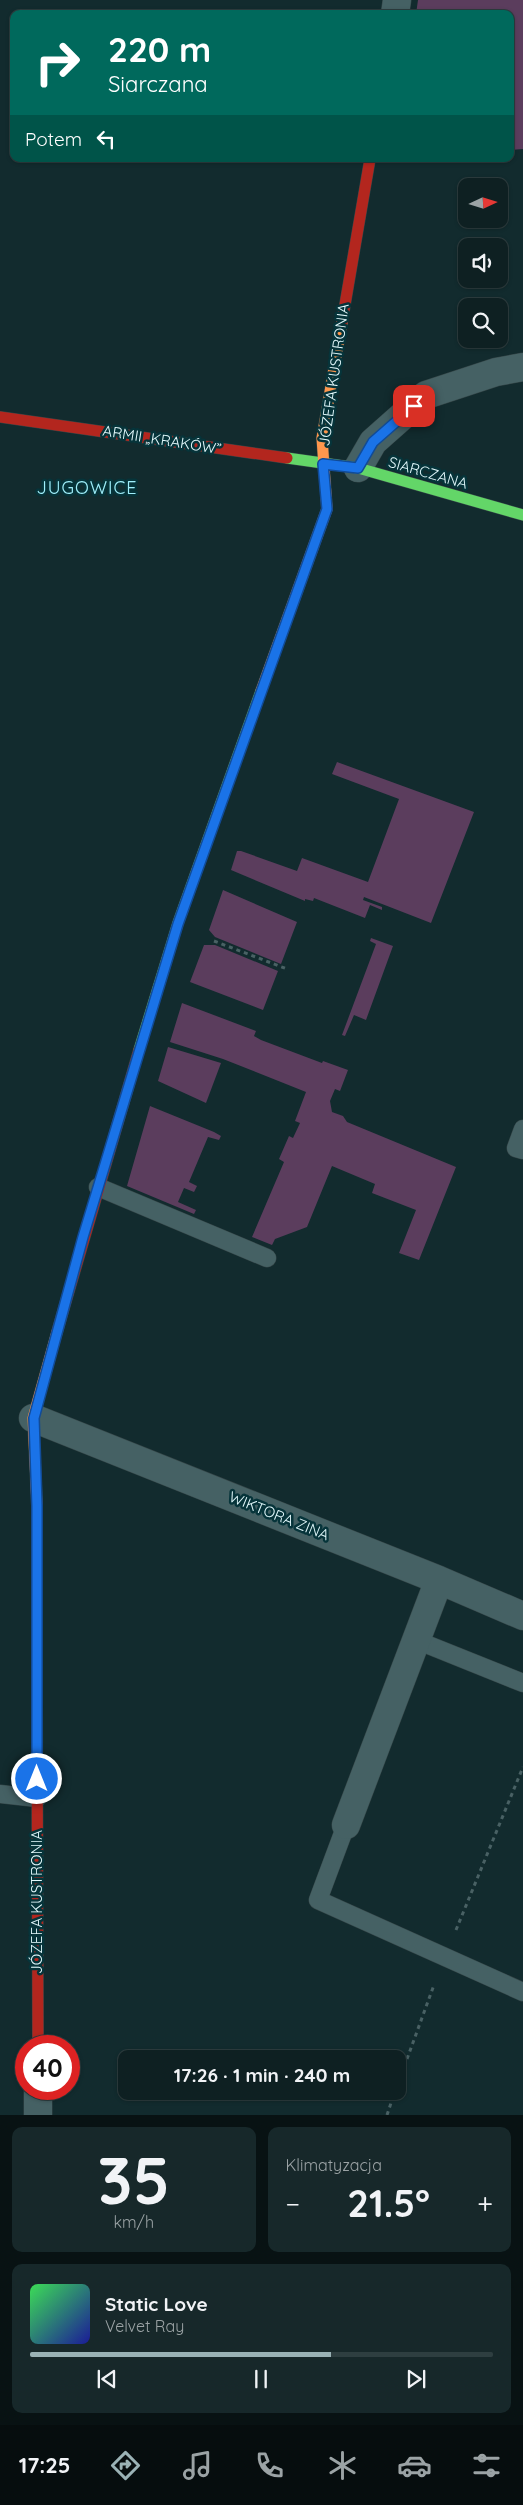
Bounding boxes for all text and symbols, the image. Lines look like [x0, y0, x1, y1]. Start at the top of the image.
text: 220 m [108, 27, 211, 71]
icon: right [25, 30, 90, 95]
text: Siarczana [108, 70, 208, 98]
icon: left [92, 125, 120, 153]
text: Potem [25, 127, 82, 151]
north arrow [458, 178, 508, 228]
map controls [458, 178, 508, 348]
button: sound [458, 238, 508, 288]
button: search [458, 298, 508, 348]
street label: JÓZEFA KUSTRONIA [314, 302, 353, 447]
pin [393, 385, 435, 427]
icon: arrive [400, 392, 428, 420]
street label: ARMII „KRAKÓW” [101, 421, 223, 458]
street label: SIARCZANA [386, 452, 470, 493]
district label: JUGOWICE [36, 476, 138, 499]
street label: WIKTORA ZINA [226, 1487, 332, 1544]
position arrow [10, 1752, 62, 1804]
street label: JÓZEFA KUSTRONIA [27, 1830, 46, 1974]
speed limit sign: 40 [15, 2035, 80, 2100]
text: 17:26 · 1 min · 240 m [174, 2063, 350, 2087]
text: 35 [98, 2139, 170, 2220]
text: Klimatyzacja [286, 2155, 382, 2175]
text: 21.5° [347, 2179, 430, 2227]
text: − [286, 2186, 300, 2221]
text: + [477, 2186, 493, 2221]
text: km/h [113, 2212, 154, 2232]
text: Static Love [105, 2292, 208, 2316]
text: Velvet Ray [105, 2316, 184, 2336]
icon: previous [93, 2365, 121, 2393]
icon: pause [247, 2365, 275, 2393]
icon: next [402, 2365, 430, 2393]
icon: directions [108, 2448, 143, 2483]
icon: music [180, 2448, 215, 2483]
icon: phone [252, 2448, 287, 2483]
icon: climate [325, 2448, 360, 2483]
icon: car [397, 2448, 432, 2483]
icon: filters [469, 2448, 504, 2483]
text: 17:25 [19, 2451, 70, 2479]

